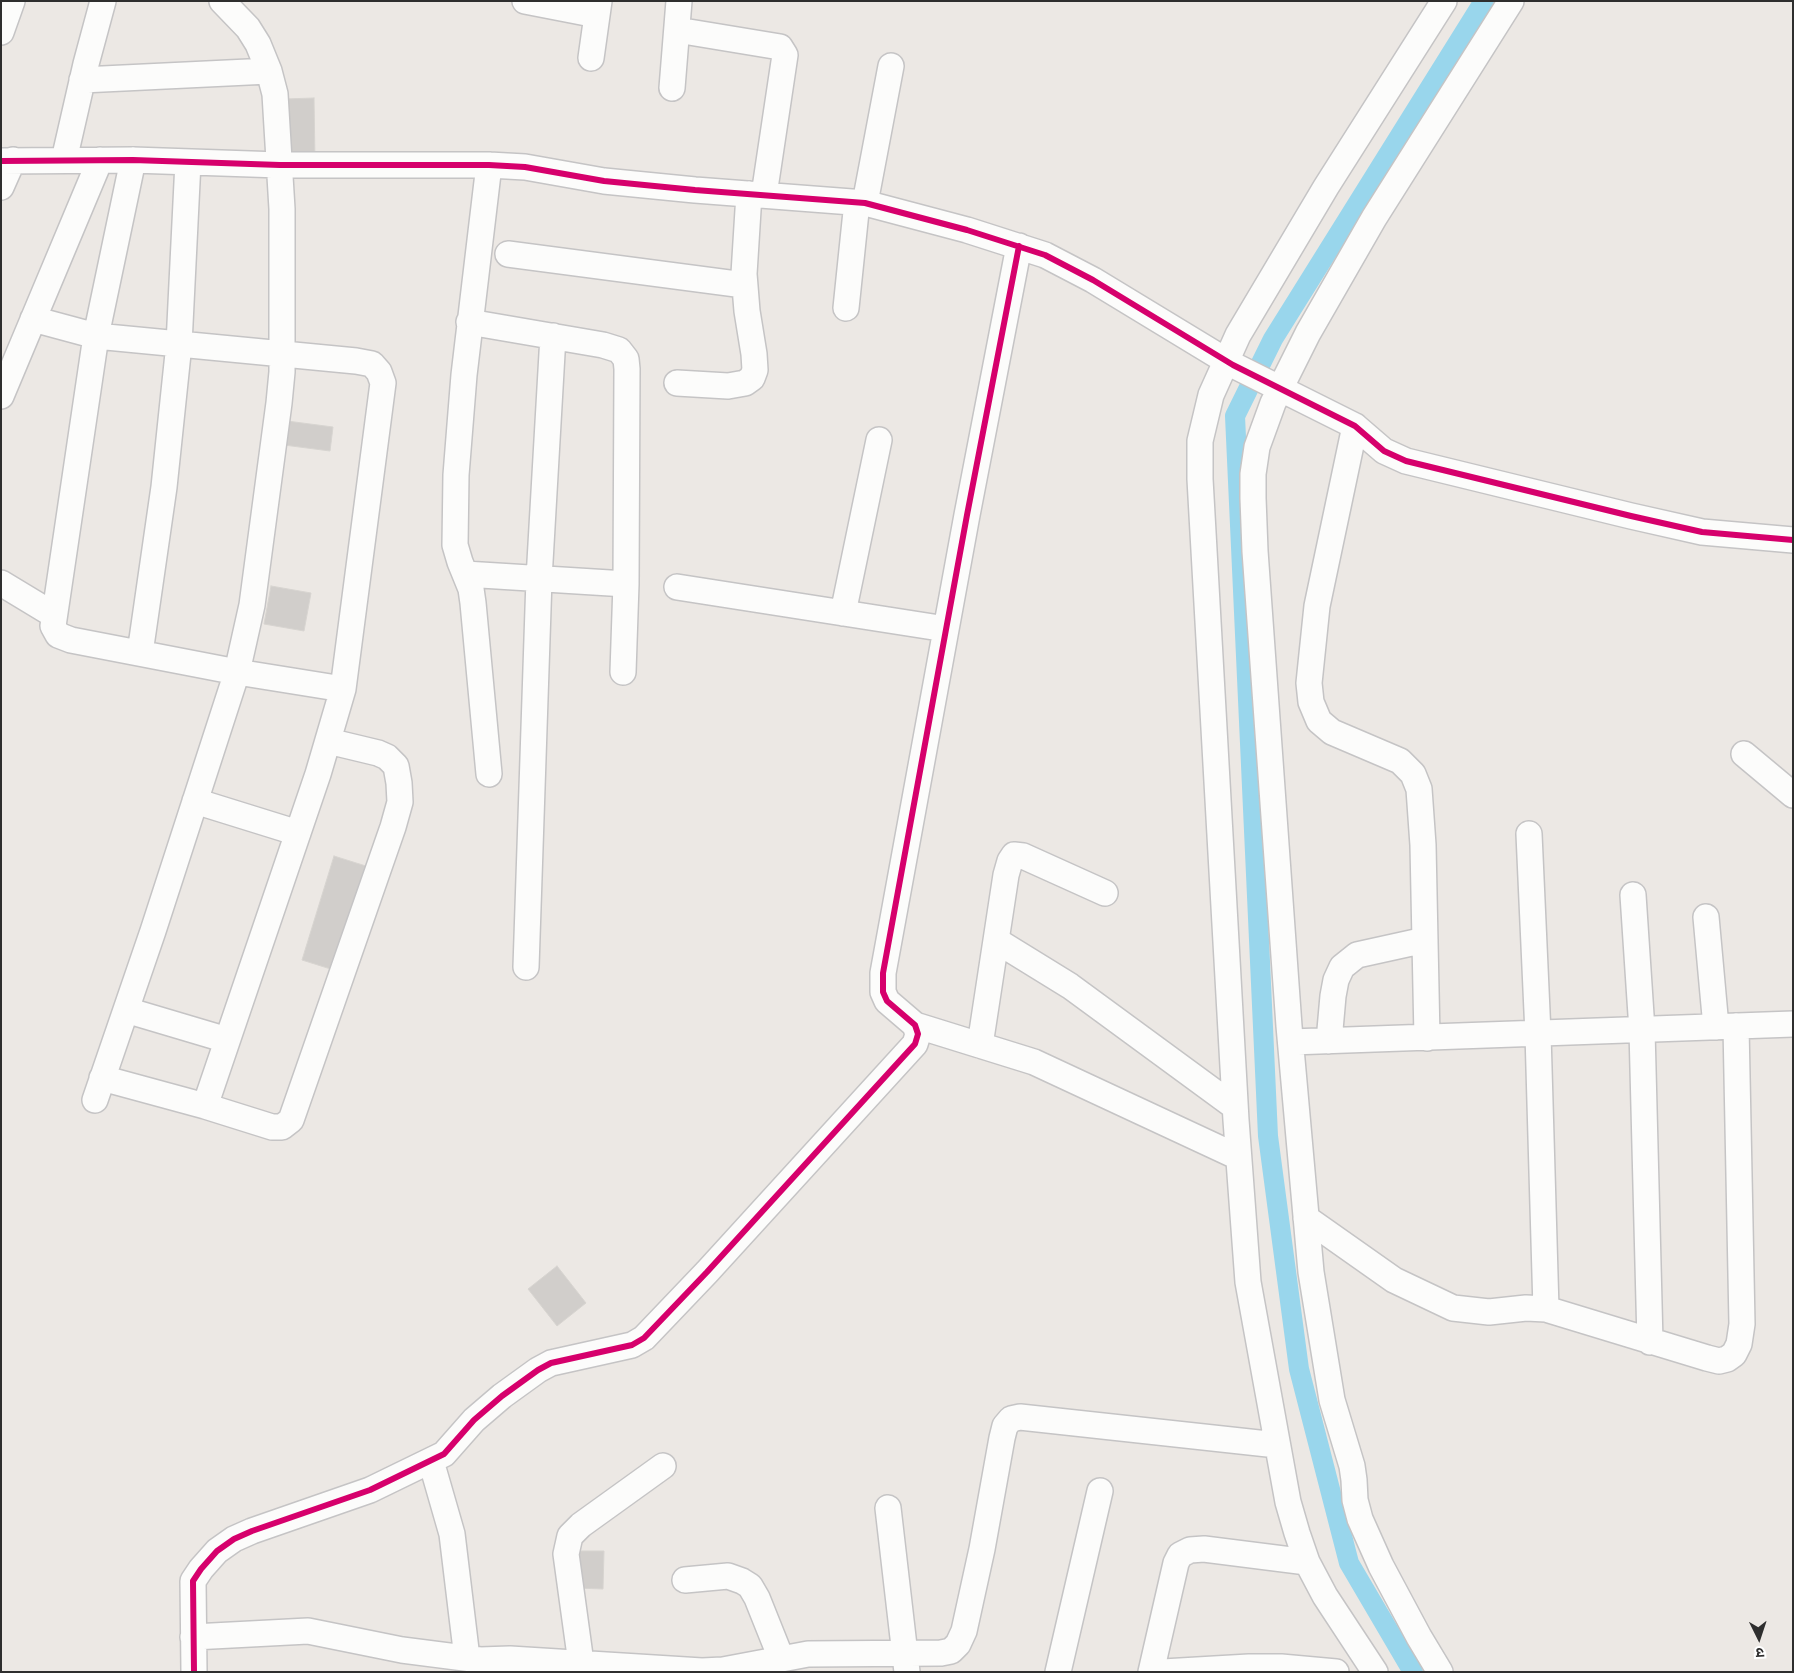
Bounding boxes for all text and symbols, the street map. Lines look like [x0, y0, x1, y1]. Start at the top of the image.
north arrow [1734, 1613, 1784, 1663]
text: उ [1755, 1643, 1765, 1664]

